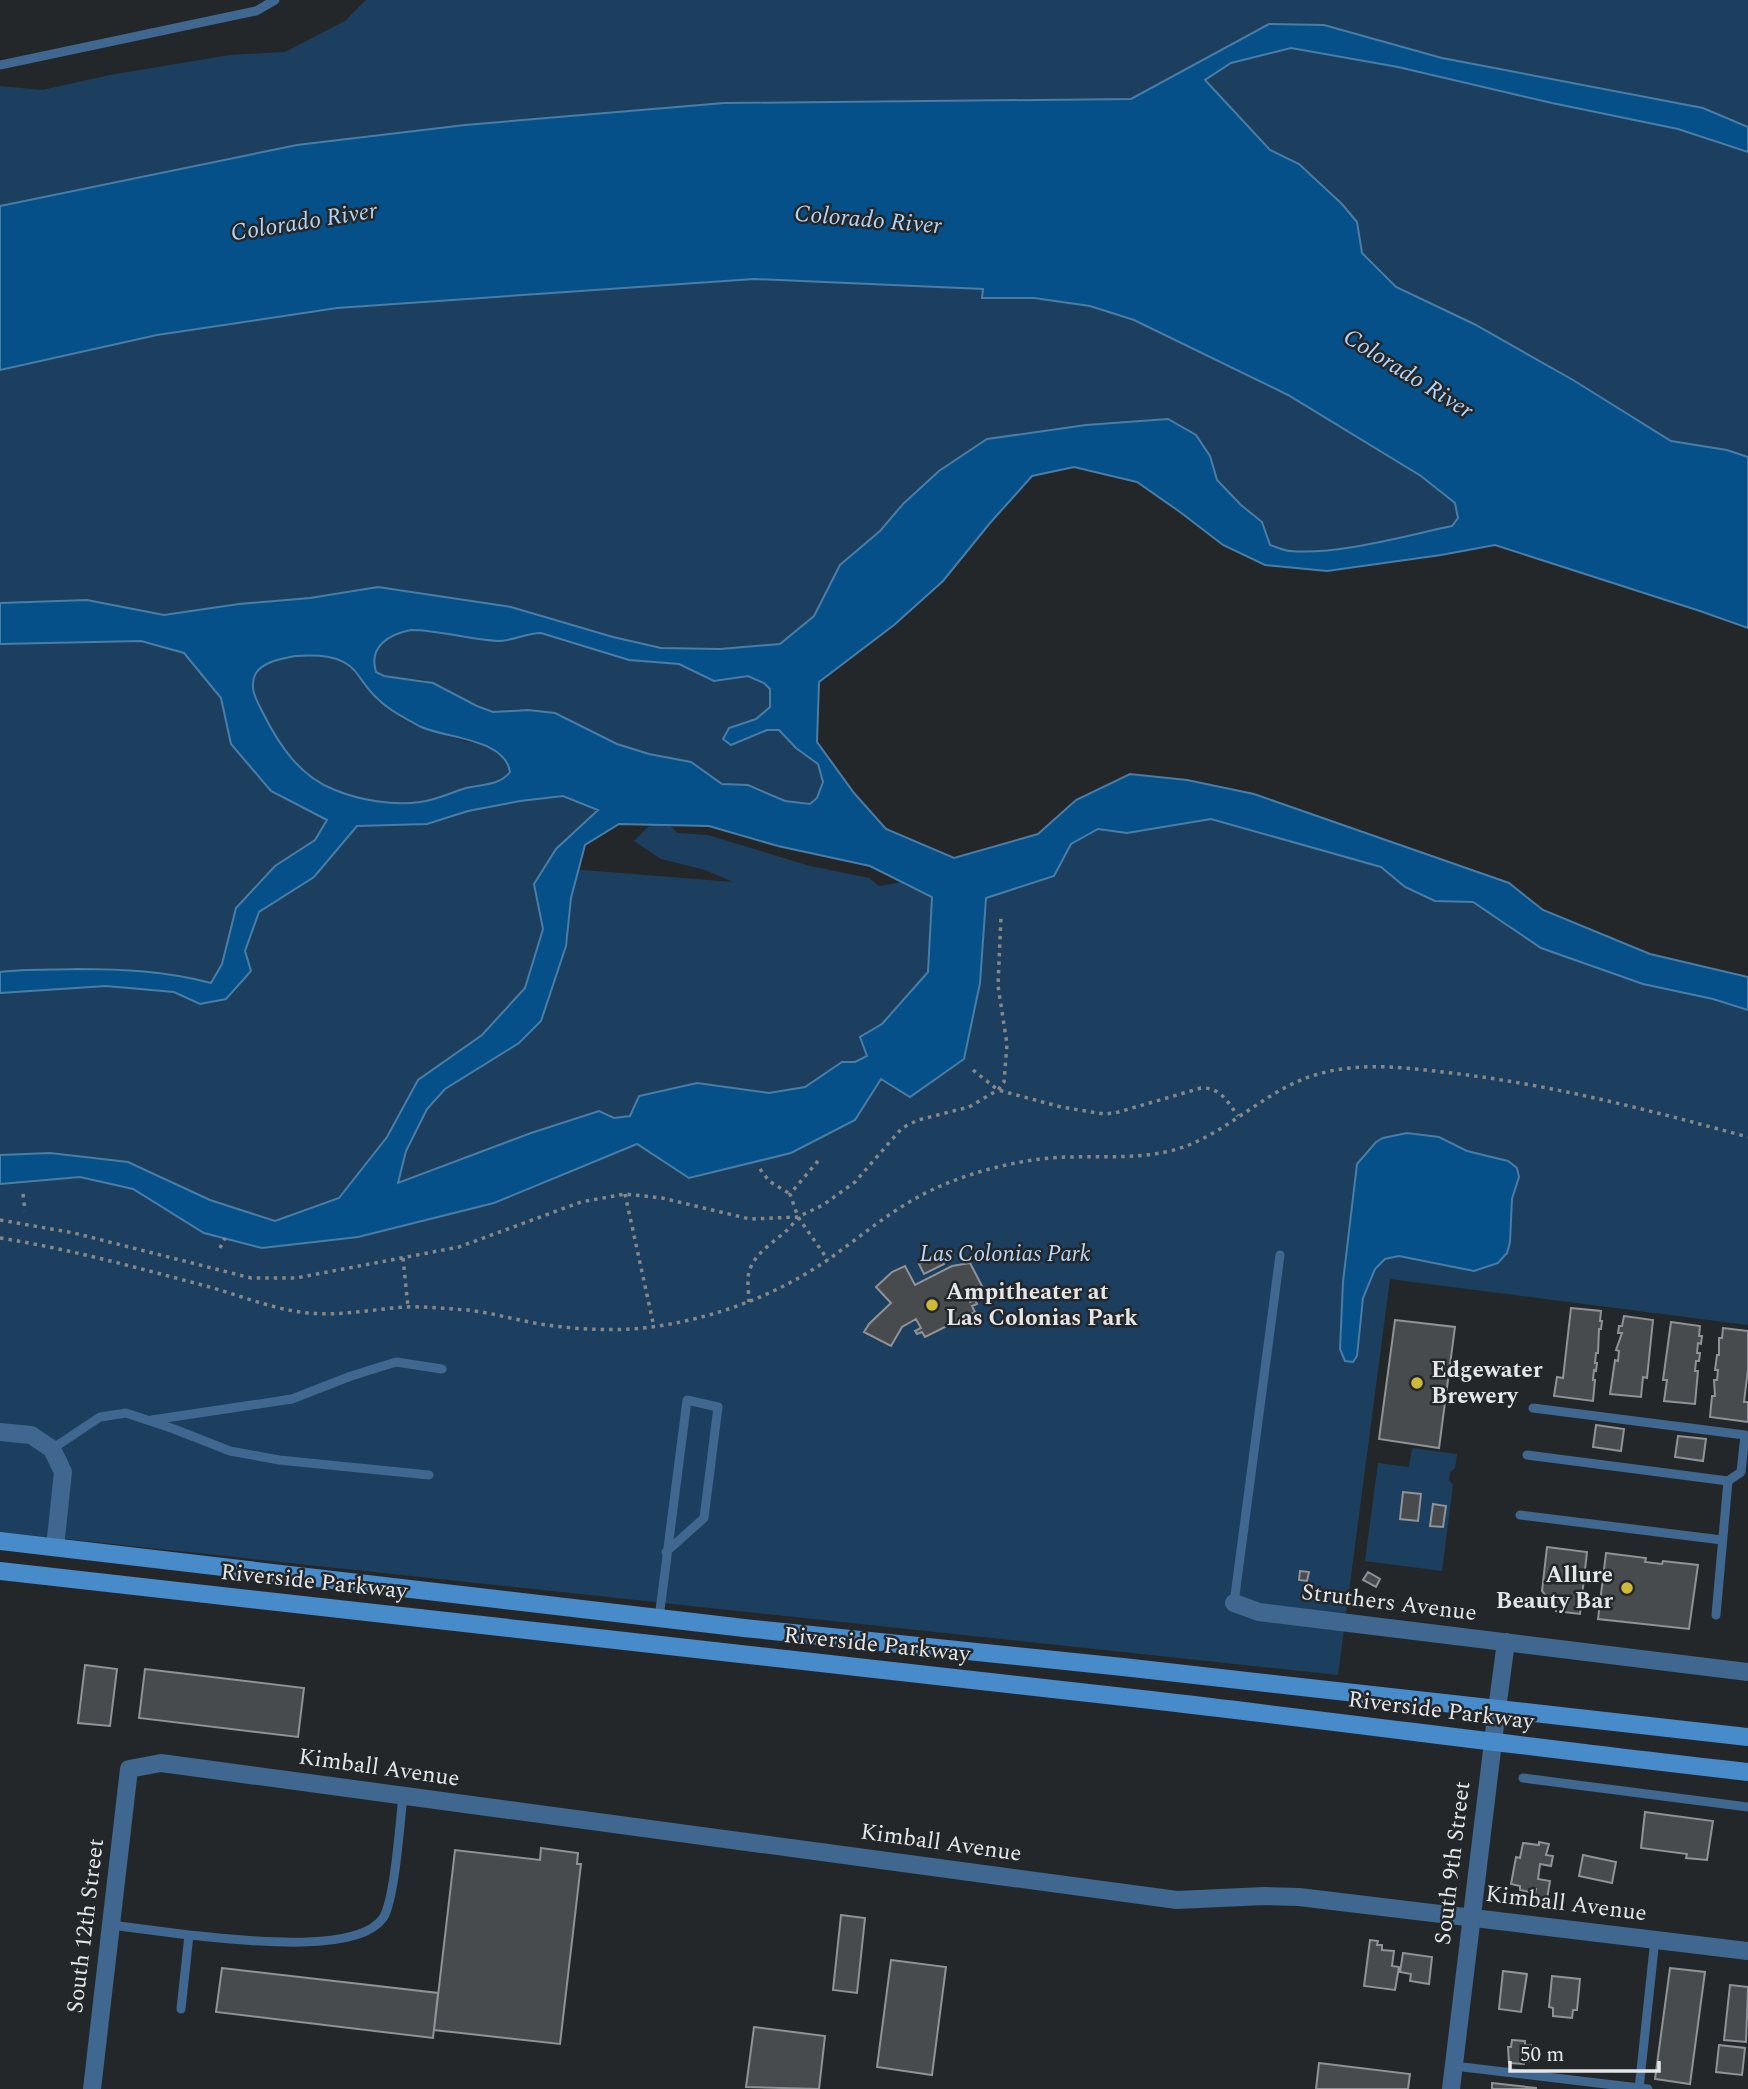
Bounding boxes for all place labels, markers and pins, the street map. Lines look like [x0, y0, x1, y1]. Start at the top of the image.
place label: Ampitheater at Las Colonias Park [946, 1275, 1138, 1336]
marker: Ampitheater at Las Colonias Park [924, 1297, 940, 1313]
place label: Edgewater Brewery [1431, 1353, 1543, 1414]
marker: Edgewater Brewery [1409, 1375, 1425, 1391]
place label: Allure Beauty Bar [1496, 1558, 1613, 1619]
marker: Allure Beauty Bar [1619, 1580, 1635, 1596]

